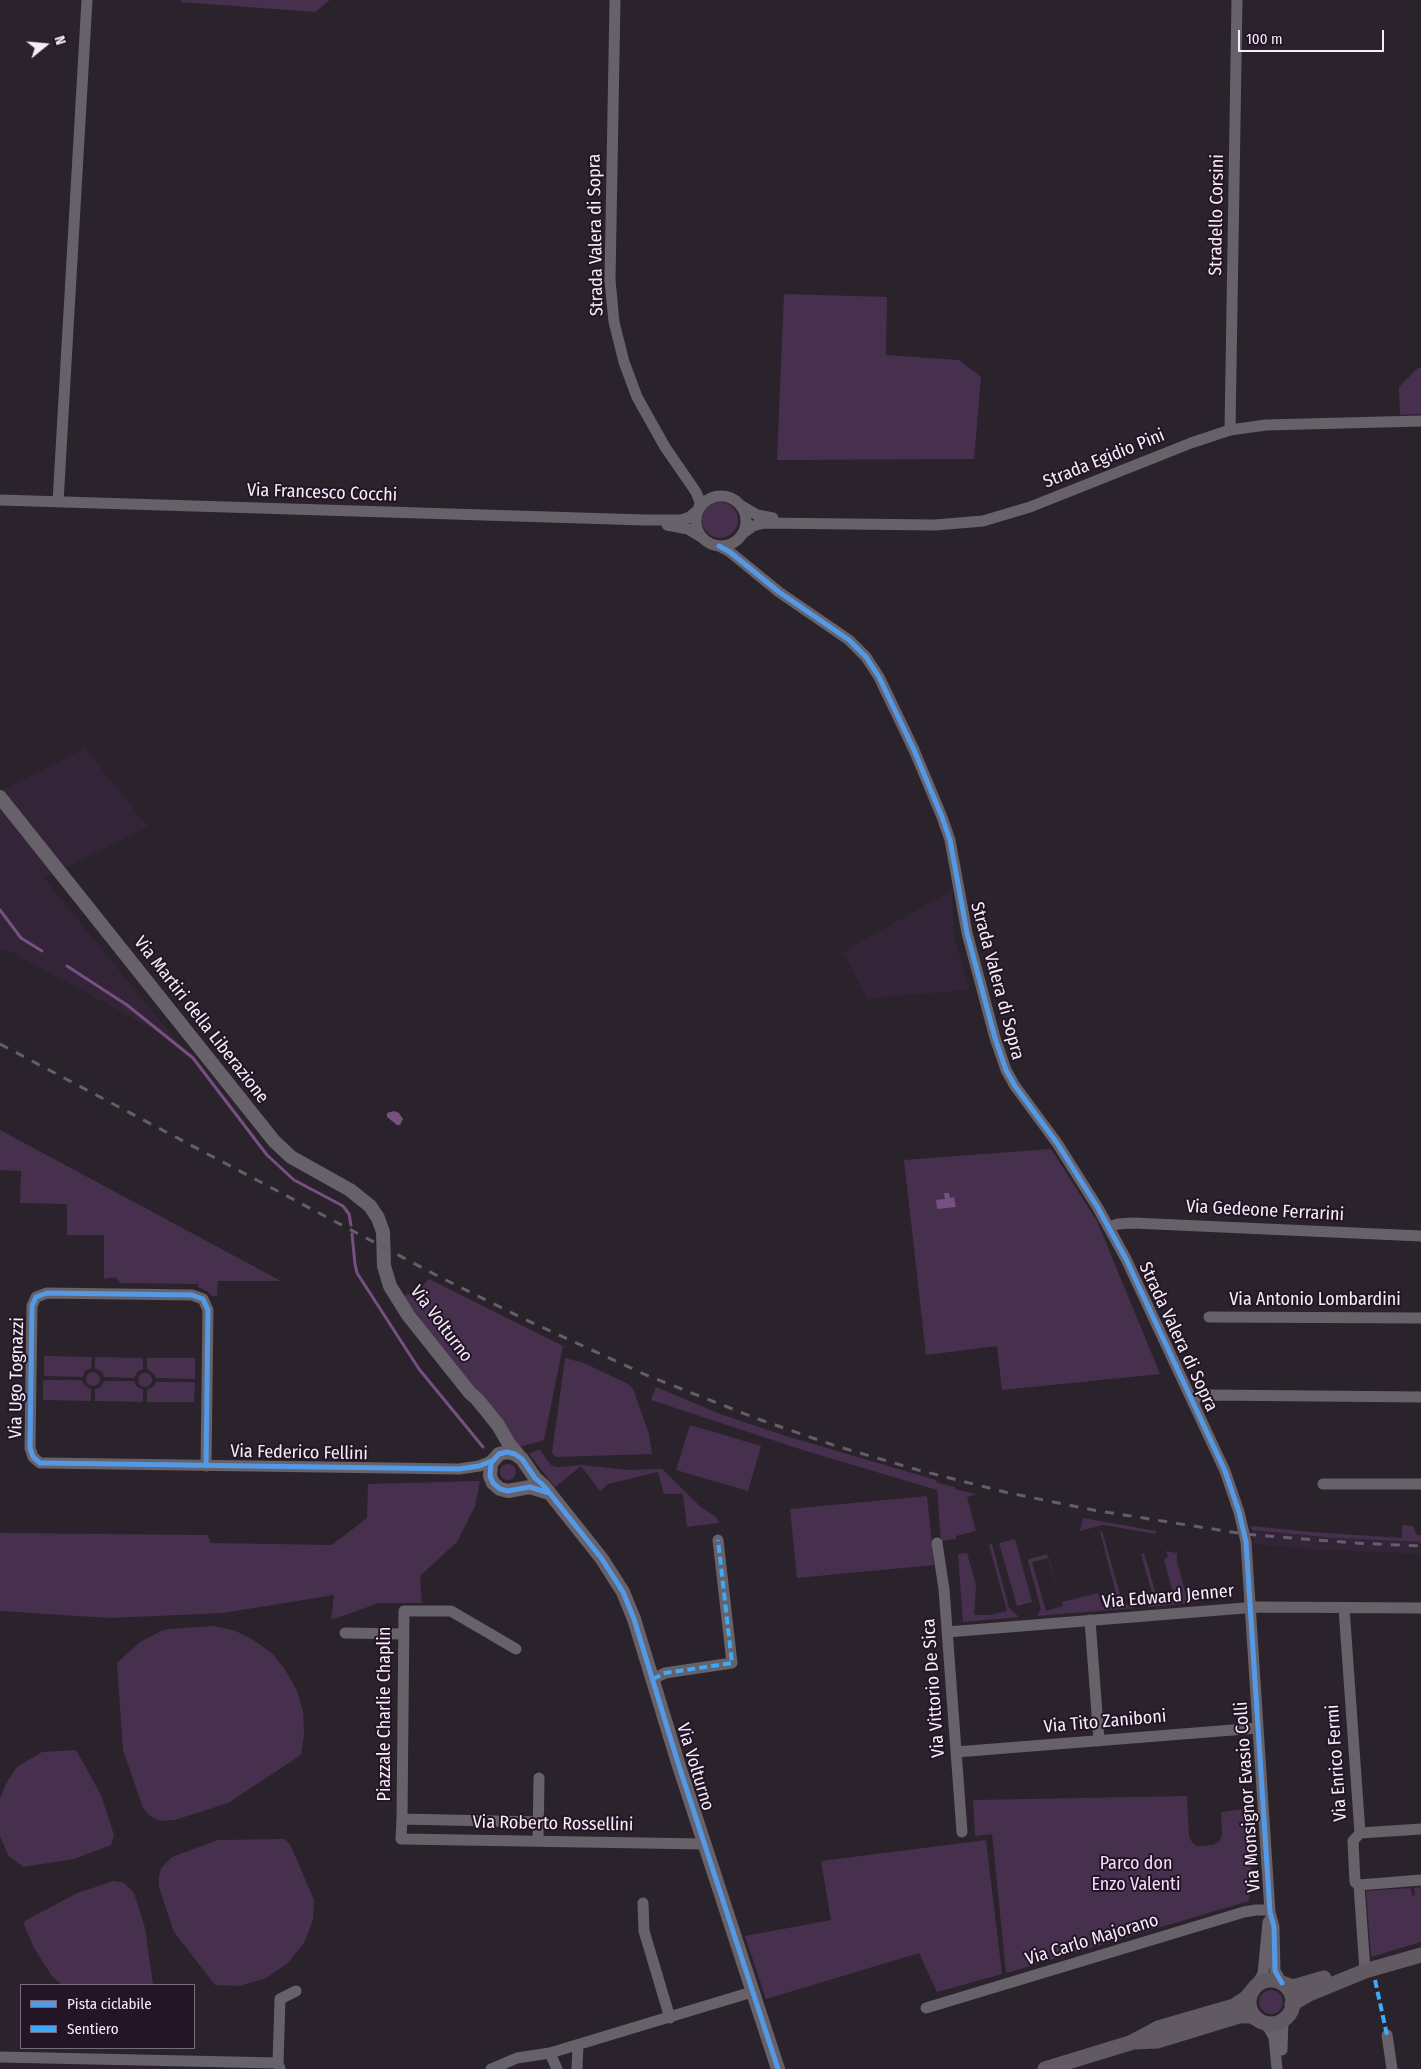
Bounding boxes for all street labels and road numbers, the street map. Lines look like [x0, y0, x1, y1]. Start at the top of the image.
street label: Strada Valera di Sopra [584, 154, 608, 316]
street label: Stradello Corsini [1205, 154, 1229, 276]
street label: Strada Egidio Pini [1040, 425, 1168, 493]
street label: Via Francesco Cocchi [246, 480, 398, 506]
street label: Strada Valera di Sopra [966, 900, 1028, 1062]
street label: Via Martiri della Liberazione [129, 932, 273, 1108]
street label: Via Gedeone Ferrarini [1185, 1196, 1345, 1226]
street label: Strada Valera di Sopra [1134, 1259, 1222, 1415]
street label: Via Volturno [405, 1281, 477, 1367]
street label: Via Antonio Lombardini [1229, 1289, 1401, 1311]
street label: Via Ugo Tognazzi [5, 1317, 29, 1439]
street label: Via Federico Fellini [230, 1441, 368, 1465]
street label: Via Edward Jenner [1101, 1580, 1235, 1614]
street label: Via Vittorio De Sica [918, 1618, 950, 1758]
street label: Piazzale Charlie Chaplin [374, 1627, 396, 1801]
street label: Via Monsignor Evasio Colli [1231, 1701, 1265, 1893]
street label: Via Enrico Fermi [1322, 1704, 1352, 1822]
street label: Via Tito Zaniboni [1043, 1706, 1167, 1738]
street label: Via Volturno [671, 1721, 719, 1813]
street label: Via Roberto Rossellini [472, 1812, 634, 1836]
street label: Via Carlo Majorano [1023, 1909, 1161, 1971]

